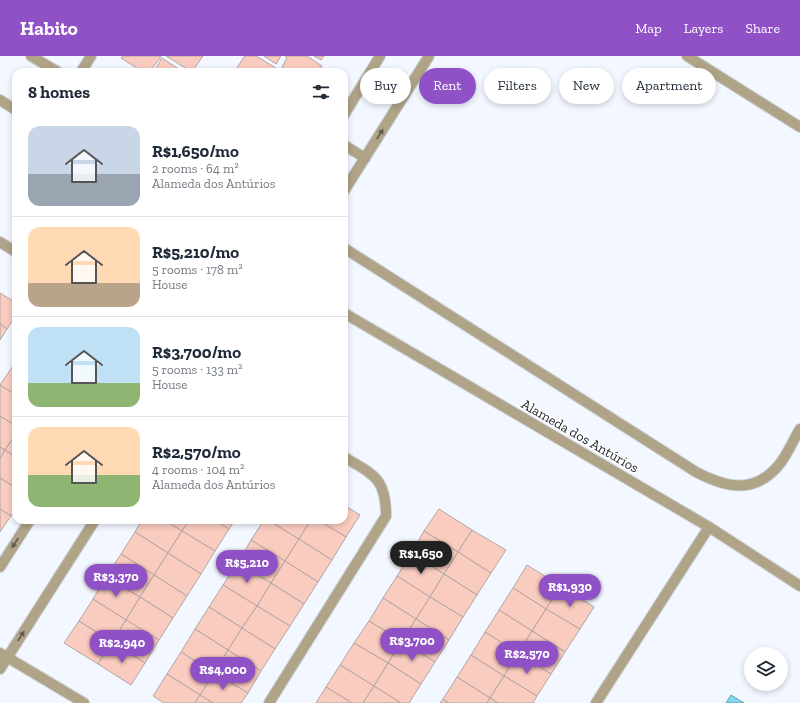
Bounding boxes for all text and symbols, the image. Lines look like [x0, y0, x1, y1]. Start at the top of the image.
text: Habito [20, 17, 78, 40]
text: Map [635, 20, 662, 37]
text: Layers [684, 20, 723, 37]
text: Share [745, 20, 780, 37]
chip: Buy [360, 68, 411, 104]
chip: Rent [419, 68, 476, 104]
chip: Filters [484, 68, 551, 104]
chip: New [559, 68, 614, 104]
chip: Apartment [622, 68, 716, 104]
icon: filters [310, 81, 332, 103]
text: 8 homes [28, 82, 90, 102]
one-way arrow [376, 128, 383, 140]
text: R$1,650/mo [152, 141, 239, 161]
icon: home [60, 142, 108, 190]
text: 2 rooms · 64 m² [152, 161, 239, 176]
text: Alameda dos Antúrios [152, 176, 275, 191]
text: R$5,210/mo [152, 242, 239, 262]
icon: home [60, 243, 108, 291]
text: 5 rooms · 178 m² [152, 262, 243, 277]
text: House [152, 277, 187, 292]
text: R$3,700/mo [152, 342, 241, 362]
icon: home [60, 343, 108, 391]
text: 5 rooms · 133 m² [152, 362, 242, 377]
text: House [152, 377, 187, 392]
street label: Alameda dos Antúrios [518, 395, 642, 477]
text: R$2,570/mo [152, 442, 241, 462]
icon: home [60, 443, 108, 491]
text: 4 rooms · 104 m² [152, 462, 245, 477]
text: Alameda dos Antúrios [152, 477, 275, 492]
one-way arrow [11, 538, 19, 549]
pin: R$1,650 [384, 541, 458, 575]
text: R$1,650 [399, 546, 443, 561]
pin: R$5,210 [210, 550, 284, 584]
text: R$5,210 [225, 555, 269, 570]
pin: R$3,370 [79, 564, 153, 598]
text: R$3,370 [93, 569, 139, 584]
pin: R$1,930 [533, 574, 607, 608]
text: R$1,930 [548, 579, 592, 594]
pin: R$3,700 [375, 628, 449, 662]
pin: R$2,940 [85, 630, 159, 664]
one-way arrow [17, 631, 25, 641]
text: R$3,700 [389, 633, 435, 648]
text: R$2,940 [99, 635, 145, 650]
pin: R$2,570 [490, 641, 564, 675]
text: R$2,570 [504, 646, 550, 661]
map controls [744, 647, 788, 691]
button: layers [744, 647, 788, 691]
pin: R$4,000 [186, 657, 260, 691]
text: R$4,000 [199, 662, 247, 677]

